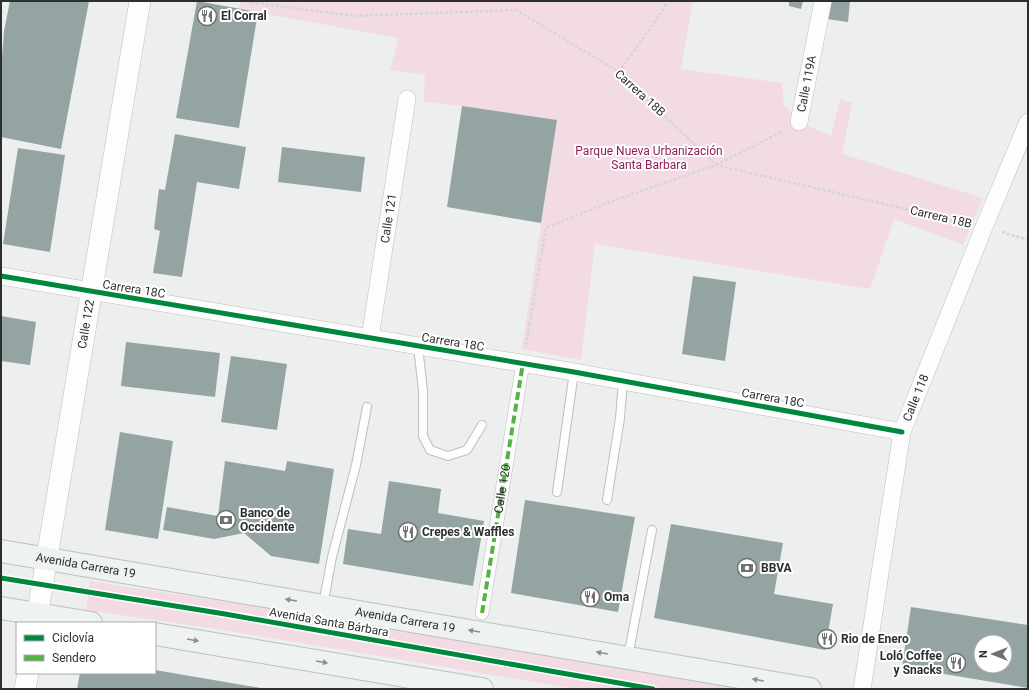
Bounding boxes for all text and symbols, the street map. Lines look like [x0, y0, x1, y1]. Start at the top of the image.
restaurant icon: El Corral [196, 5, 218, 27]
place label: El Corral [221, 9, 267, 23]
street label: Calle 119A [794, 54, 819, 113]
street label: Carrera 18B [612, 67, 668, 119]
park label: Parque Nueva Urbanización Santa Barbara [575, 144, 723, 172]
street label: Calle 121 [378, 193, 399, 244]
street label: Carrera 18B [909, 203, 973, 231]
street label: Carrera 18C [102, 277, 167, 301]
street label: Calle 122 [75, 298, 97, 350]
street label: Carrera 18C [421, 330, 486, 354]
street label: Calle 118 [900, 372, 932, 423]
street label: Carrera 18C [741, 386, 806, 410]
street label: Calle 120 [491, 463, 513, 514]
place label: Banco de Occidente [240, 506, 295, 534]
bank icon: Banco de Occidente [215, 509, 237, 531]
restaurant icon: Crepes & Waffles [397, 521, 419, 543]
place label: Crepes & Waffles [422, 525, 514, 539]
street label: Avenida Carrera 19 [35, 550, 137, 581]
bank icon: BBVA [736, 557, 758, 579]
place label: BBVA [761, 561, 793, 575]
restaurant icon: Oma [579, 586, 601, 608]
place label: Oma [604, 590, 630, 604]
one-way arrow [284, 597, 297, 603]
street label: Avenida Santa Bárbara [268, 605, 390, 639]
street label: Avenida Carrera 19 [354, 605, 456, 635]
legend [16, 622, 156, 674]
one-way arrow [468, 628, 480, 634]
restaurant icon: Rio de Enero [816, 628, 838, 650]
text: Ciclovía [52, 631, 94, 645]
place label: Rio de Enero [841, 632, 909, 646]
north arrow [973, 634, 1013, 674]
one-way arrow [187, 638, 200, 644]
place label: Loló Coffee y Snacks [880, 649, 943, 677]
one-way arrow [596, 650, 608, 656]
text: N [977, 650, 990, 658]
text: Sendero [52, 651, 96, 665]
restaurant icon: Loló Coffee y Snacks [945, 652, 967, 674]
one-way arrow [316, 659, 328, 665]
one-way arrow [752, 677, 764, 683]

